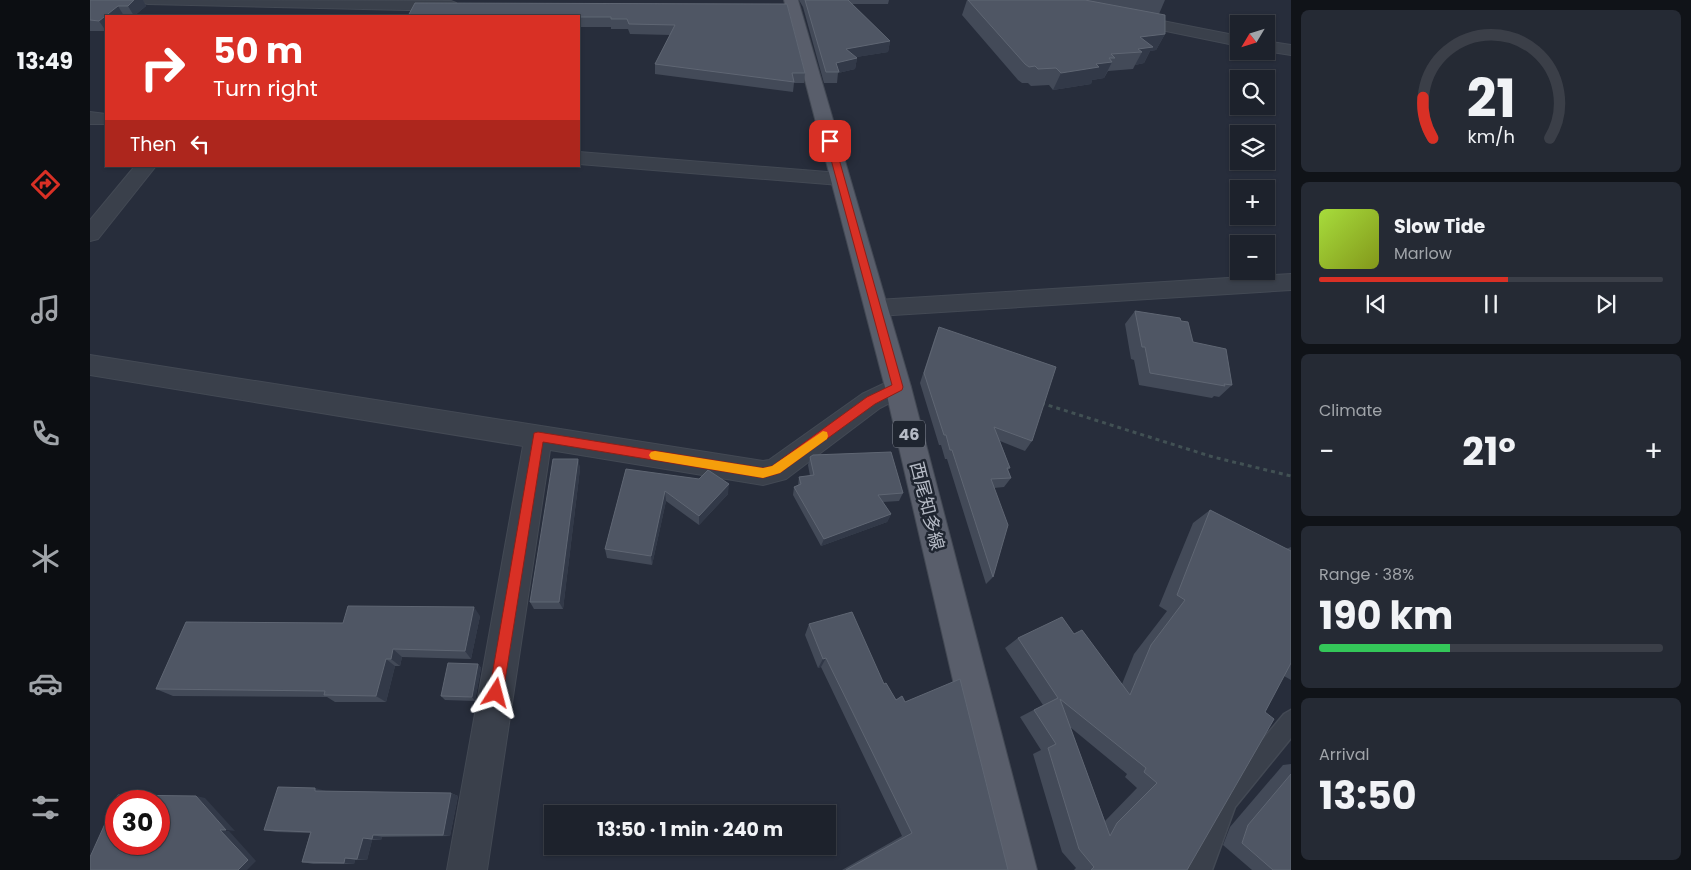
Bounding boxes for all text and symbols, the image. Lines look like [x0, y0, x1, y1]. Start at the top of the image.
north arrow [1230, 15, 1275, 60]
map controls [1230, 15, 1275, 280]
text: 50 m [213, 26, 303, 75]
icon: right [130, 35, 195, 100]
text: 13:49 [17, 46, 73, 77]
text: 21 [1466, 62, 1516, 135]
button: search [1230, 70, 1275, 115]
text: Turn right [213, 73, 318, 104]
pin [809, 120, 851, 162]
text: km/h [1467, 124, 1515, 149]
button: layers [1230, 125, 1275, 170]
icon: arrive [816, 127, 844, 155]
icon: left [186, 130, 214, 158]
text: Then [130, 131, 176, 158]
icon: directions [28, 167, 63, 202]
button: + [1230, 180, 1275, 225]
text: Slow Tide [1394, 213, 1485, 240]
button: − [1230, 235, 1275, 280]
text: Marlow [1394, 242, 1452, 265]
icon: previous [1362, 290, 1390, 318]
icon: pause [1477, 290, 1505, 318]
icon: next [1592, 290, 1620, 318]
icon: music [28, 292, 63, 327]
text: Climate [1319, 399, 1382, 422]
icon: phone [28, 416, 63, 451]
road number: 46 [893, 420, 925, 448]
text: 21° [1462, 425, 1516, 478]
text: − [1319, 432, 1334, 471]
text: + [1644, 432, 1663, 471]
street label: 西尾知多線 [904, 459, 951, 553]
icon: climate [28, 541, 63, 576]
text: Range · 38% [1319, 563, 1414, 586]
text: 190 km [1319, 589, 1453, 642]
icon: car [28, 666, 63, 701]
position arrow [469, 666, 521, 718]
text: Arrival [1319, 743, 1369, 766]
text: 13:50 [1319, 769, 1417, 822]
icon: filters [28, 790, 63, 825]
speed limit sign: 30 [105, 790, 170, 855]
text: 13:50 · 1 min · 240 m [597, 816, 783, 843]

